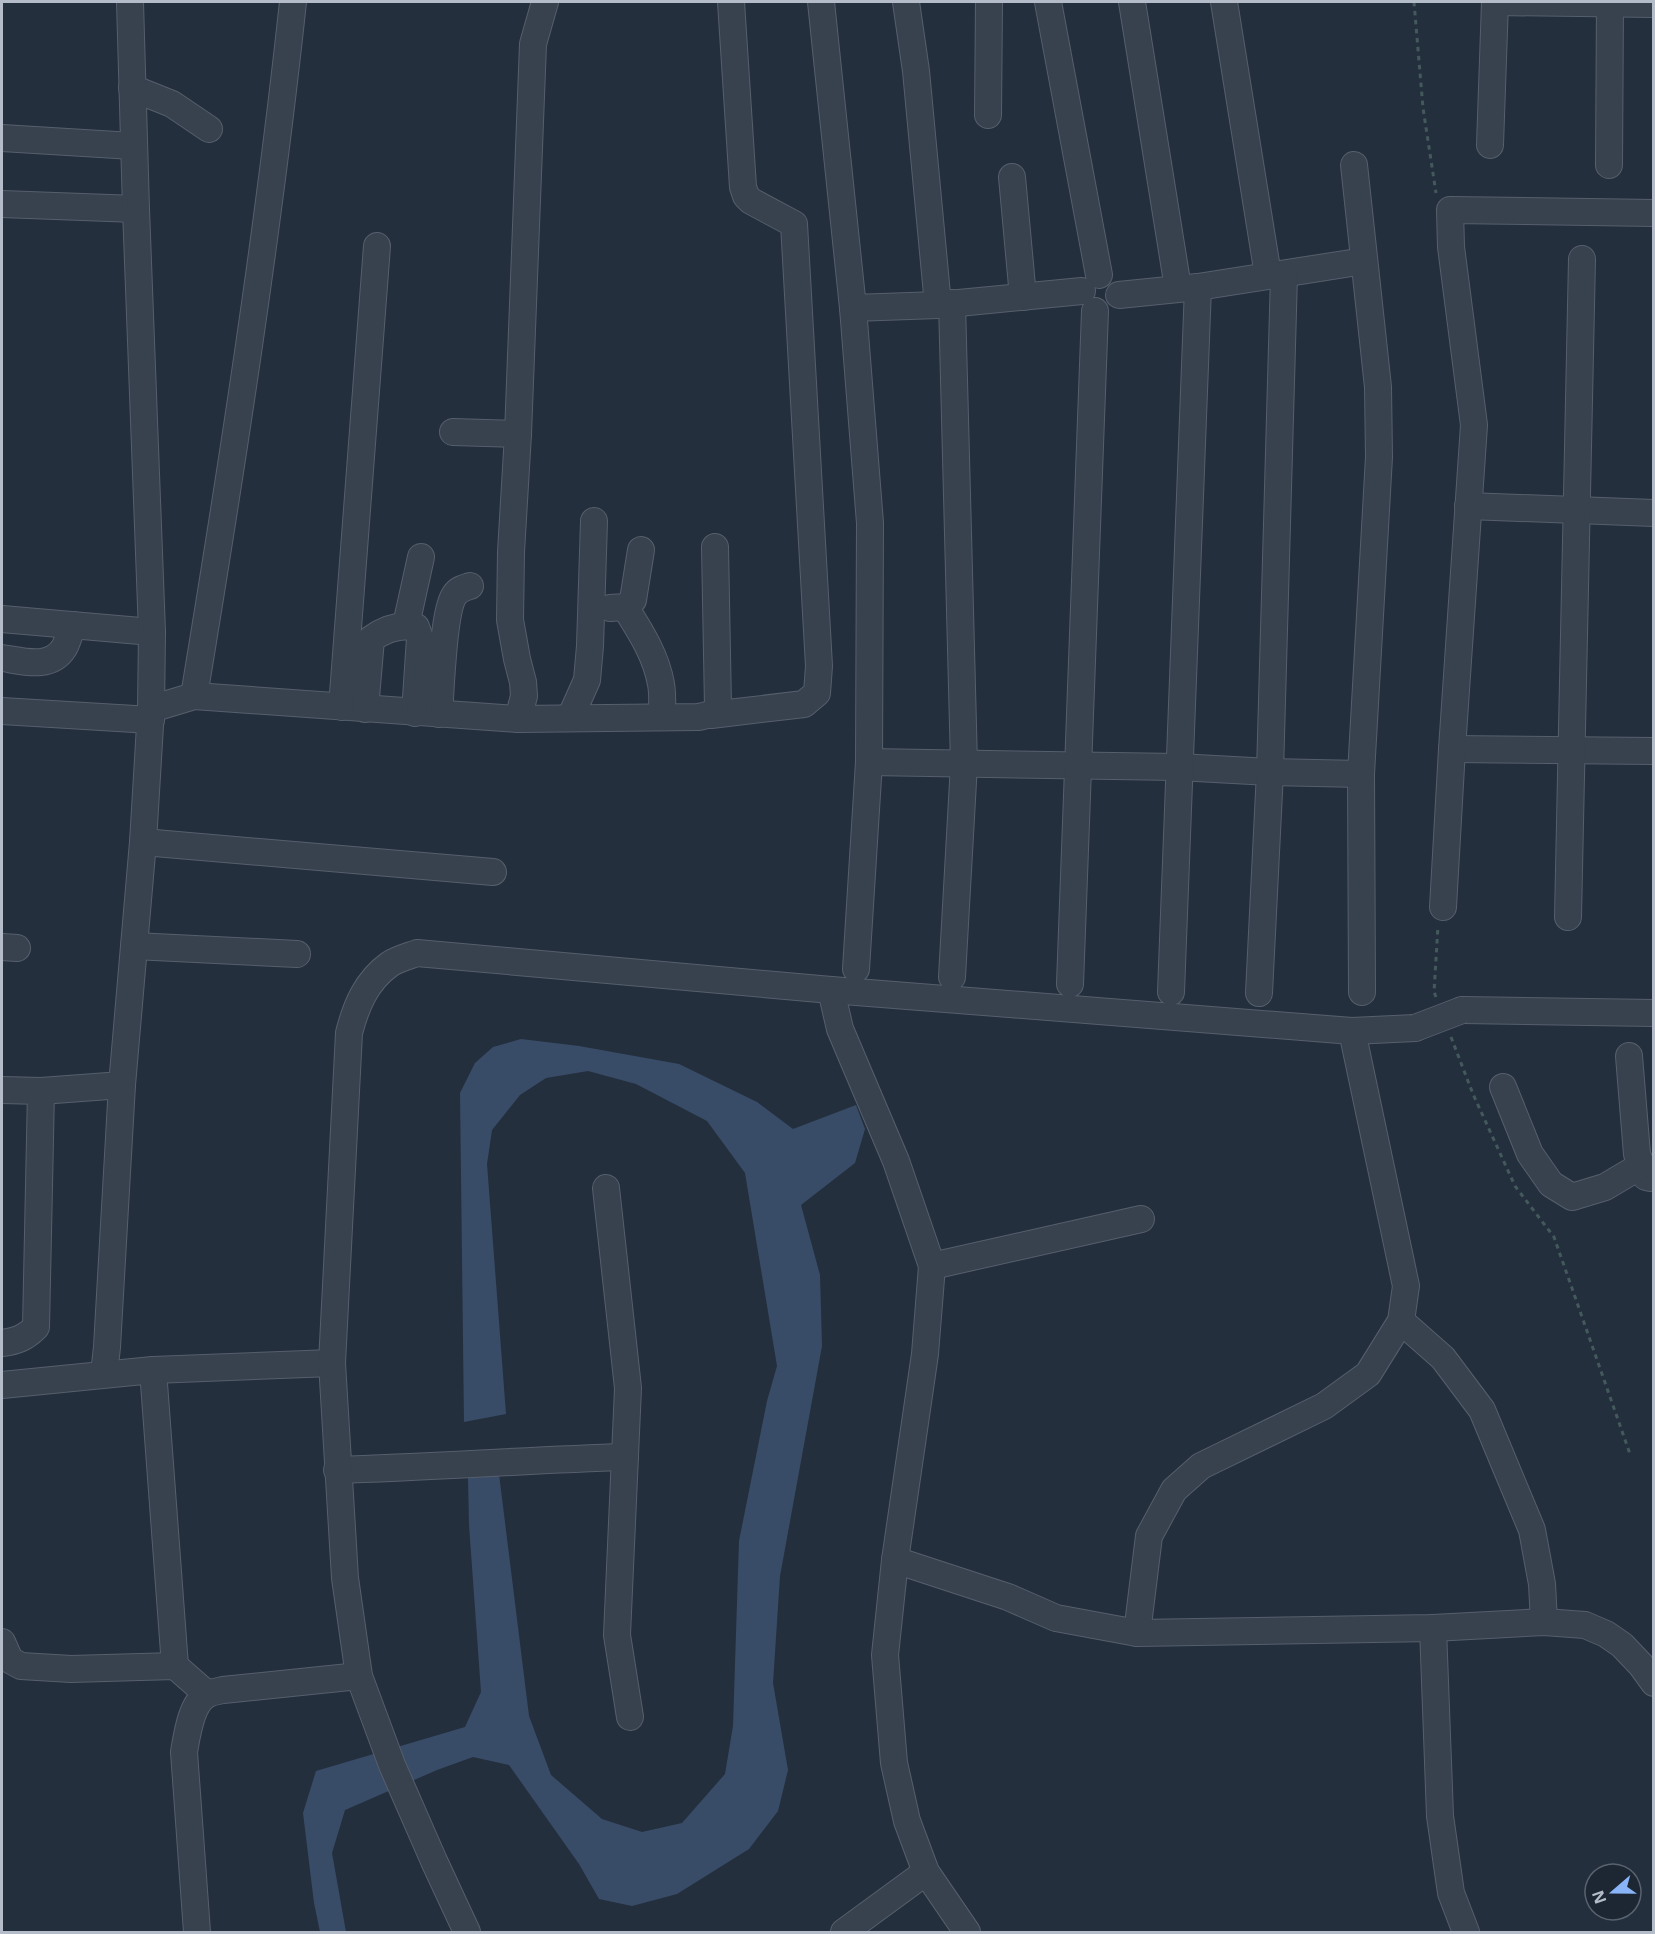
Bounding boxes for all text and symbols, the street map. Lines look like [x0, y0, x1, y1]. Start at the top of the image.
north arrow [1583, 1862, 1643, 1922]
text: N [1586, 1887, 1611, 1907]

